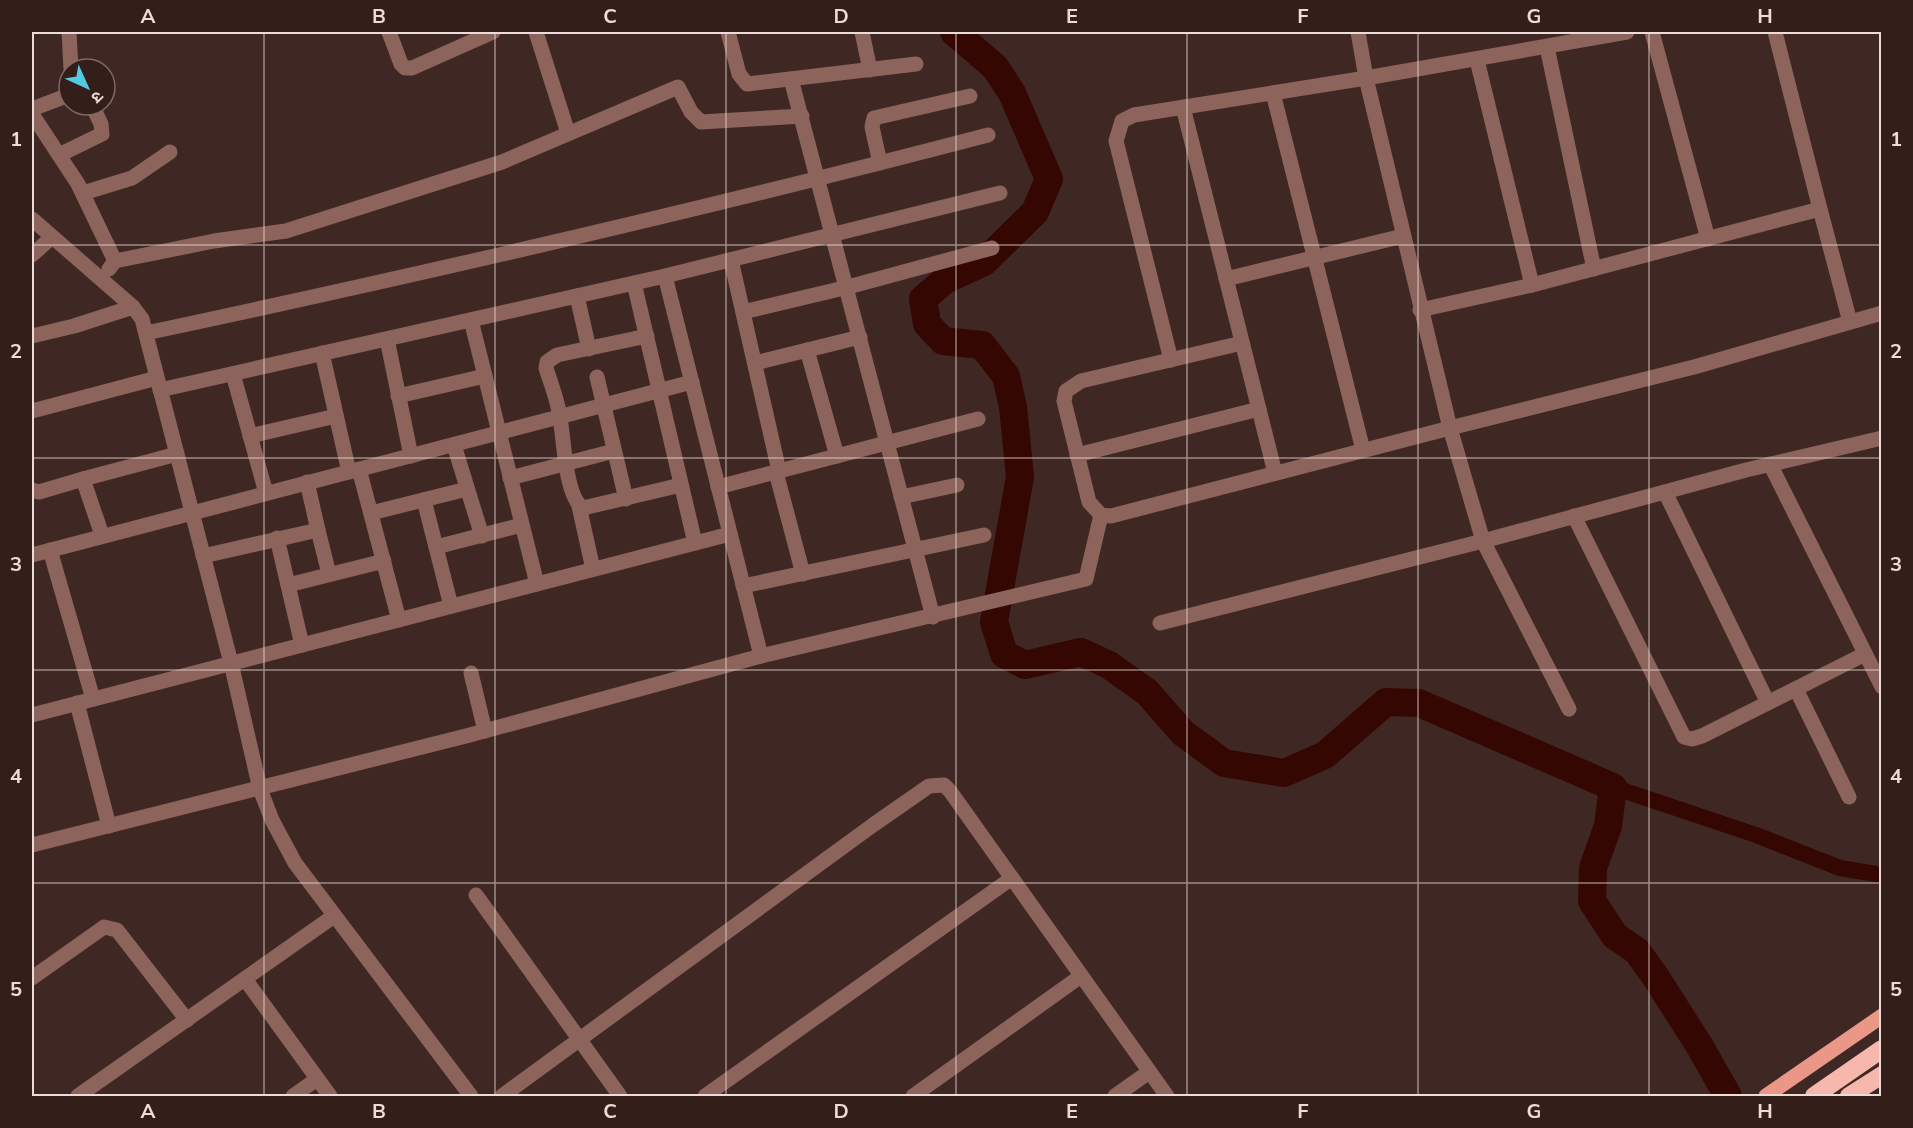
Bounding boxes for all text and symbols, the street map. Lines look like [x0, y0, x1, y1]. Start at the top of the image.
text: A [141, 3, 156, 28]
text: B [372, 3, 386, 28]
text: C [603, 3, 617, 28]
text: D [833, 3, 849, 28]
text: E [1066, 3, 1078, 28]
text: F [1297, 3, 1309, 28]
text: G [1527, 3, 1541, 28]
text: H [1757, 3, 1773, 28]
north arrow [57, 57, 117, 117]
text: उ [87, 87, 108, 108]
text: 1 [10, 126, 22, 151]
text: 1 [1890, 126, 1902, 151]
text: 2 [10, 338, 22, 363]
text: 2 [1890, 338, 1902, 363]
text: 3 [10, 551, 22, 576]
text: 3 [1890, 551, 1902, 576]
text: 4 [10, 763, 22, 788]
text: 4 [1890, 763, 1902, 788]
text: 5 [10, 976, 22, 1001]
text: 5 [1890, 976, 1902, 1001]
text: A [141, 1098, 156, 1123]
text: B [372, 1098, 386, 1123]
text: C [603, 1098, 617, 1123]
text: D [833, 1098, 849, 1123]
text: E [1066, 1098, 1078, 1123]
text: F [1297, 1098, 1309, 1123]
text: G [1527, 1098, 1541, 1123]
text: H [1757, 1098, 1773, 1123]

